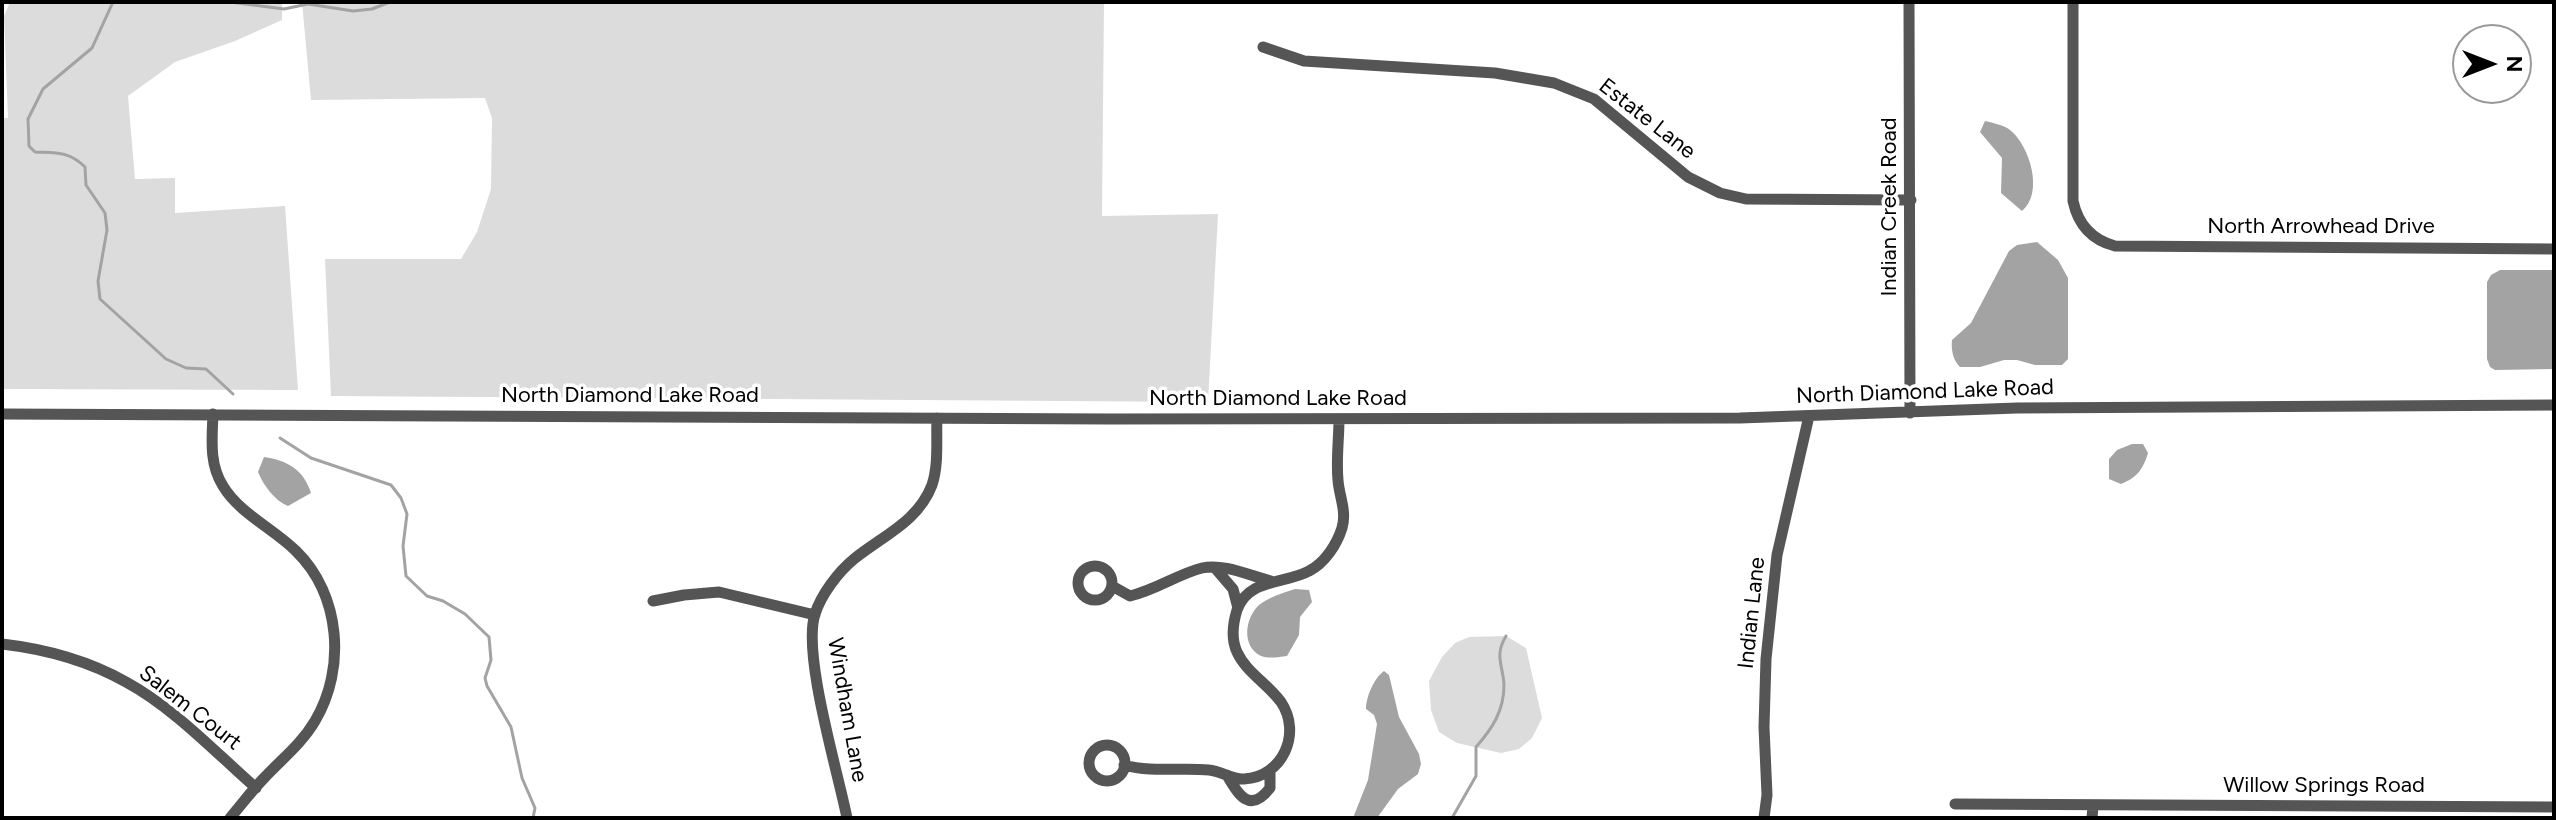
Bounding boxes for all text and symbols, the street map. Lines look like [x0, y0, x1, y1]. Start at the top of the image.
north arrow [2452, 24, 2532, 104]
text: N [2501, 55, 2528, 73]
street label: Estate Lane [1593, 73, 1701, 165]
street label: Indian Creek Road [1877, 117, 1903, 297]
street label: North Arrowhead Drive [2207, 214, 2435, 240]
street label: North Diamond Lake Road [1796, 374, 2054, 410]
street label: North Diamond Lake Road [501, 383, 759, 409]
street label: North Diamond Lake Road [1149, 386, 1407, 412]
street label: Indian Lane [1733, 556, 1771, 670]
street label: Windham Lane [821, 636, 873, 784]
street label: Salem Court [134, 660, 246, 756]
street label: Willow Springs Road [2223, 773, 2425, 799]

